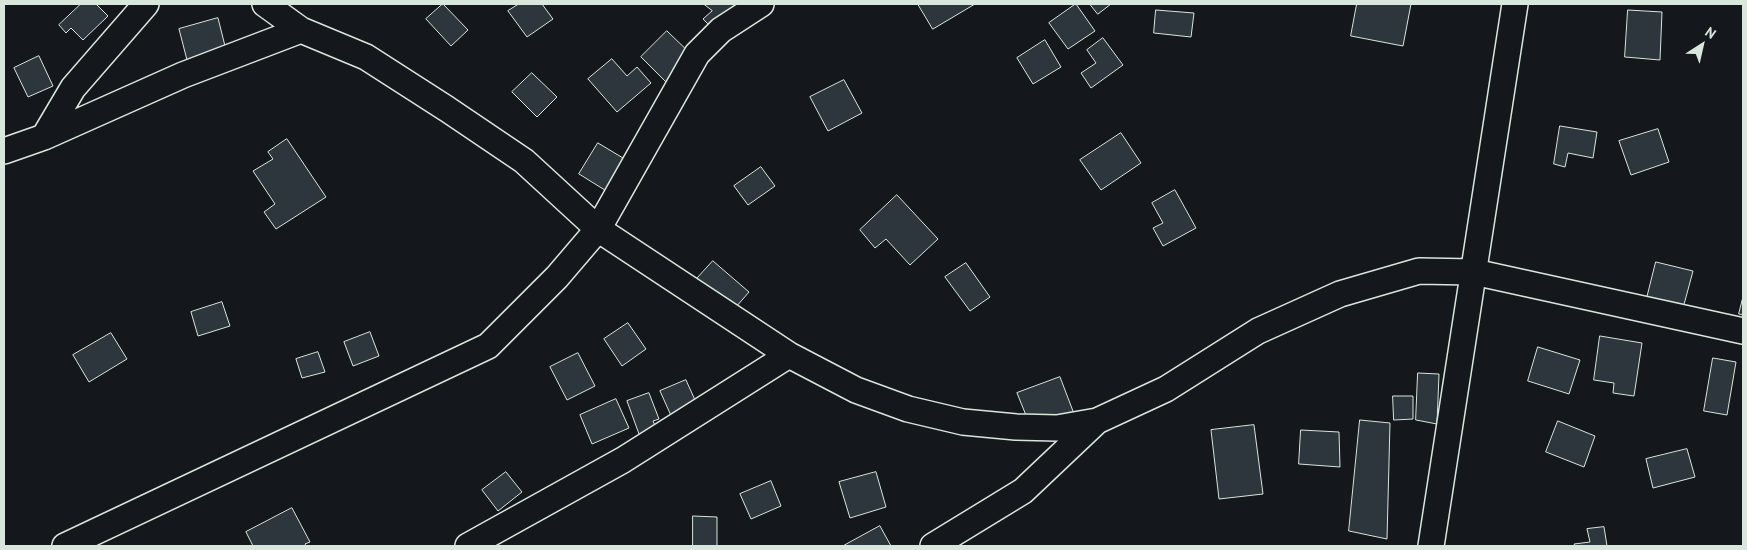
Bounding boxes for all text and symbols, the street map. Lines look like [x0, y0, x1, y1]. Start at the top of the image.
north arrow [1677, 20, 1727, 70]
text: N [1702, 23, 1720, 43]

